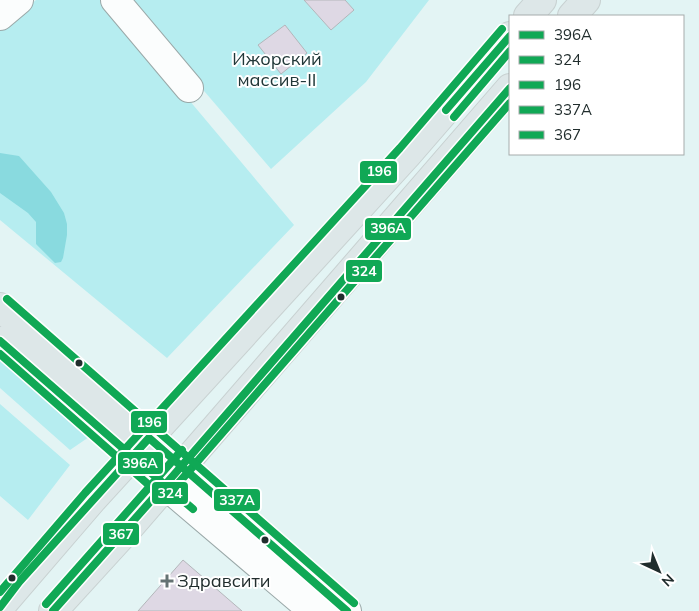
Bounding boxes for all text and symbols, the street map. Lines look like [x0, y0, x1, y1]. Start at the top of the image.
legend [509, 15, 684, 155]
text: 396А [554, 25, 592, 44]
park label: Ижорский массив-II [232, 47, 322, 91]
text: 324 [554, 50, 581, 69]
text: 196 [554, 75, 581, 94]
text: 337А [554, 100, 592, 119]
text: 367 [554, 125, 581, 144]
line badge: 196 [359, 160, 398, 184]
text: 196 [366, 162, 392, 180]
line badge: 396А [364, 217, 412, 241]
text: 396А [370, 219, 406, 237]
line badge: 324 [345, 259, 383, 283]
text: 324 [351, 262, 377, 280]
unlabelled marker [336, 292, 346, 302]
unlabelled marker [74, 358, 84, 368]
line badge: 196 [130, 410, 168, 434]
text: 196 [136, 413, 162, 431]
line badge: 396А [117, 451, 164, 475]
text: 396А [122, 454, 158, 472]
line badge: 324 [151, 481, 189, 505]
text: 324 [157, 484, 183, 502]
line badge: 337А [213, 488, 261, 512]
text: 337А [219, 491, 255, 509]
line badge: 367 [102, 522, 140, 546]
text: 367 [108, 525, 134, 543]
unlabelled marker [260, 535, 270, 545]
north arrow [634, 546, 684, 596]
place label: Здравсити [177, 569, 270, 592]
text: N [658, 570, 678, 590]
unlabelled marker [7, 573, 17, 583]
marker: Здравсити [161, 575, 173, 587]

